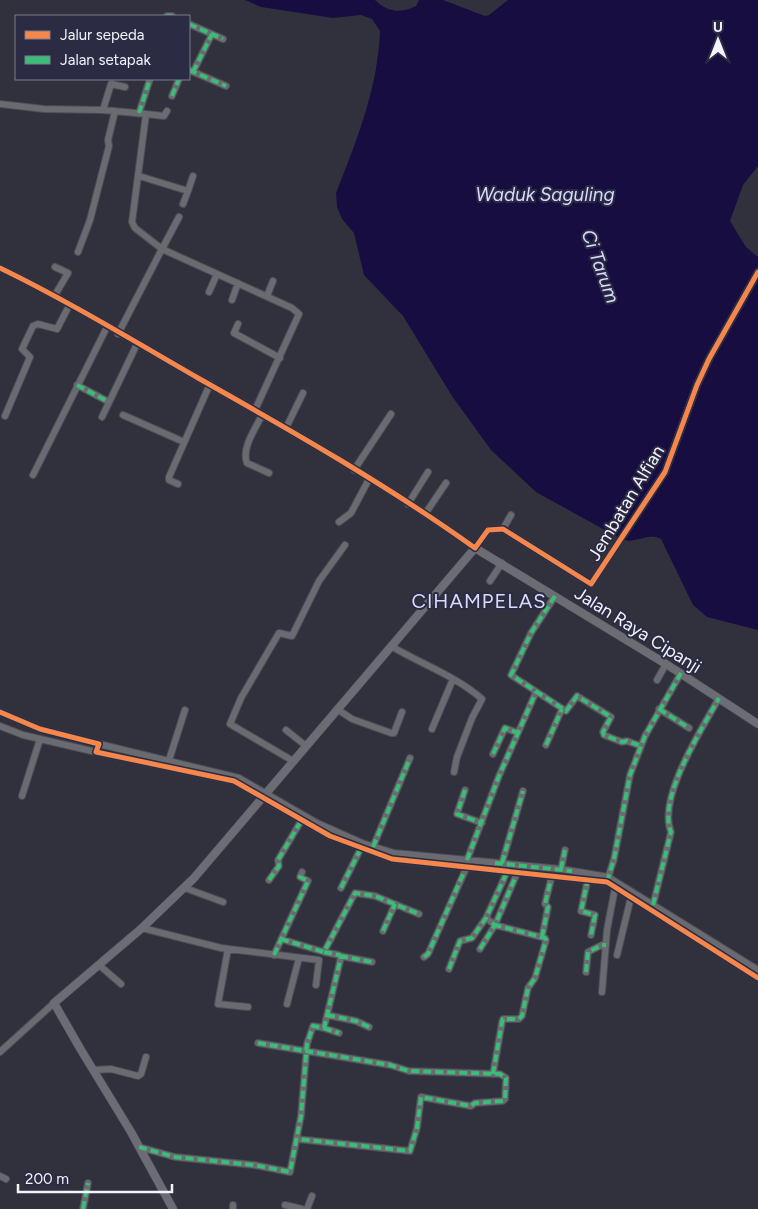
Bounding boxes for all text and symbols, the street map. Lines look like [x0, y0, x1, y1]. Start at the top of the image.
legend [15, 15, 190, 80]
north arrow [693, 15, 743, 65]
text: U [713, 19, 723, 36]
text: Jalur sepeda [60, 26, 145, 44]
text: Jalan setapak [60, 51, 151, 69]
water label: Waduk Saguling [475, 183, 615, 206]
water label: Ci Tarum [577, 226, 624, 306]
street label: Jembatan Alfian [583, 441, 669, 565]
street label: Jalan Raya Cipanji [571, 582, 705, 678]
district label: CIHAMPELAS [412, 589, 546, 613]
scale bar [18, 1162, 171, 1194]
text: 200 m [25, 1170, 69, 1188]

